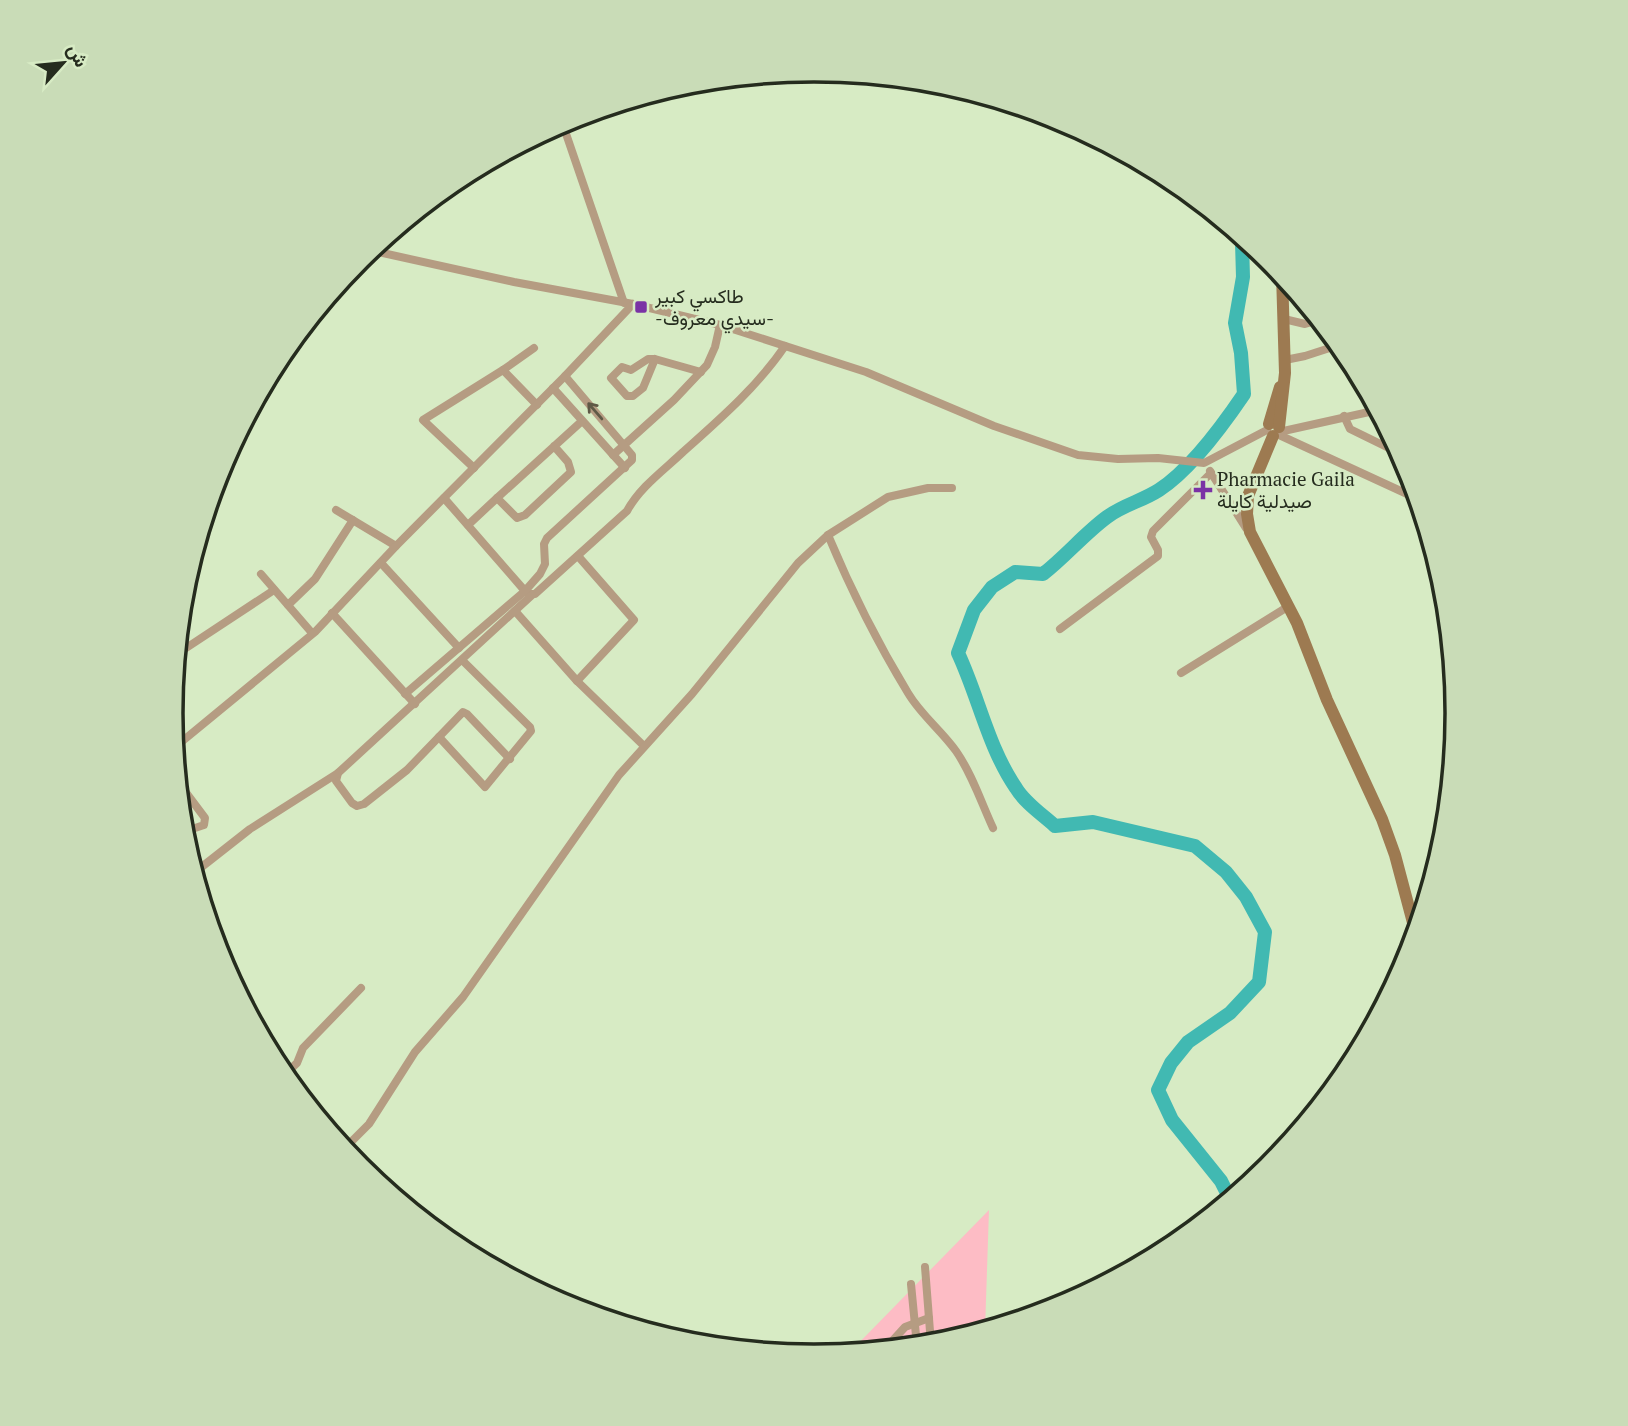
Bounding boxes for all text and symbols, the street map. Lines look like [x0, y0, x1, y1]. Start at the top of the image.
north arrow [28, 28, 98, 98]
text: ش [62, 39, 95, 71]
place label: طاكسي كبير -سيدي معروف- [654, 283, 774, 334]
marker: طاكسي كبير -سيدي معروف- [633, 299, 649, 315]
one-way arrow [587, 402, 603, 420]
place label: Pharmacie Gaila صيدلية كايلة [1217, 466, 1355, 513]
marker: Pharmacie Gaila صيدلية كايلة [1195, 482, 1211, 498]

